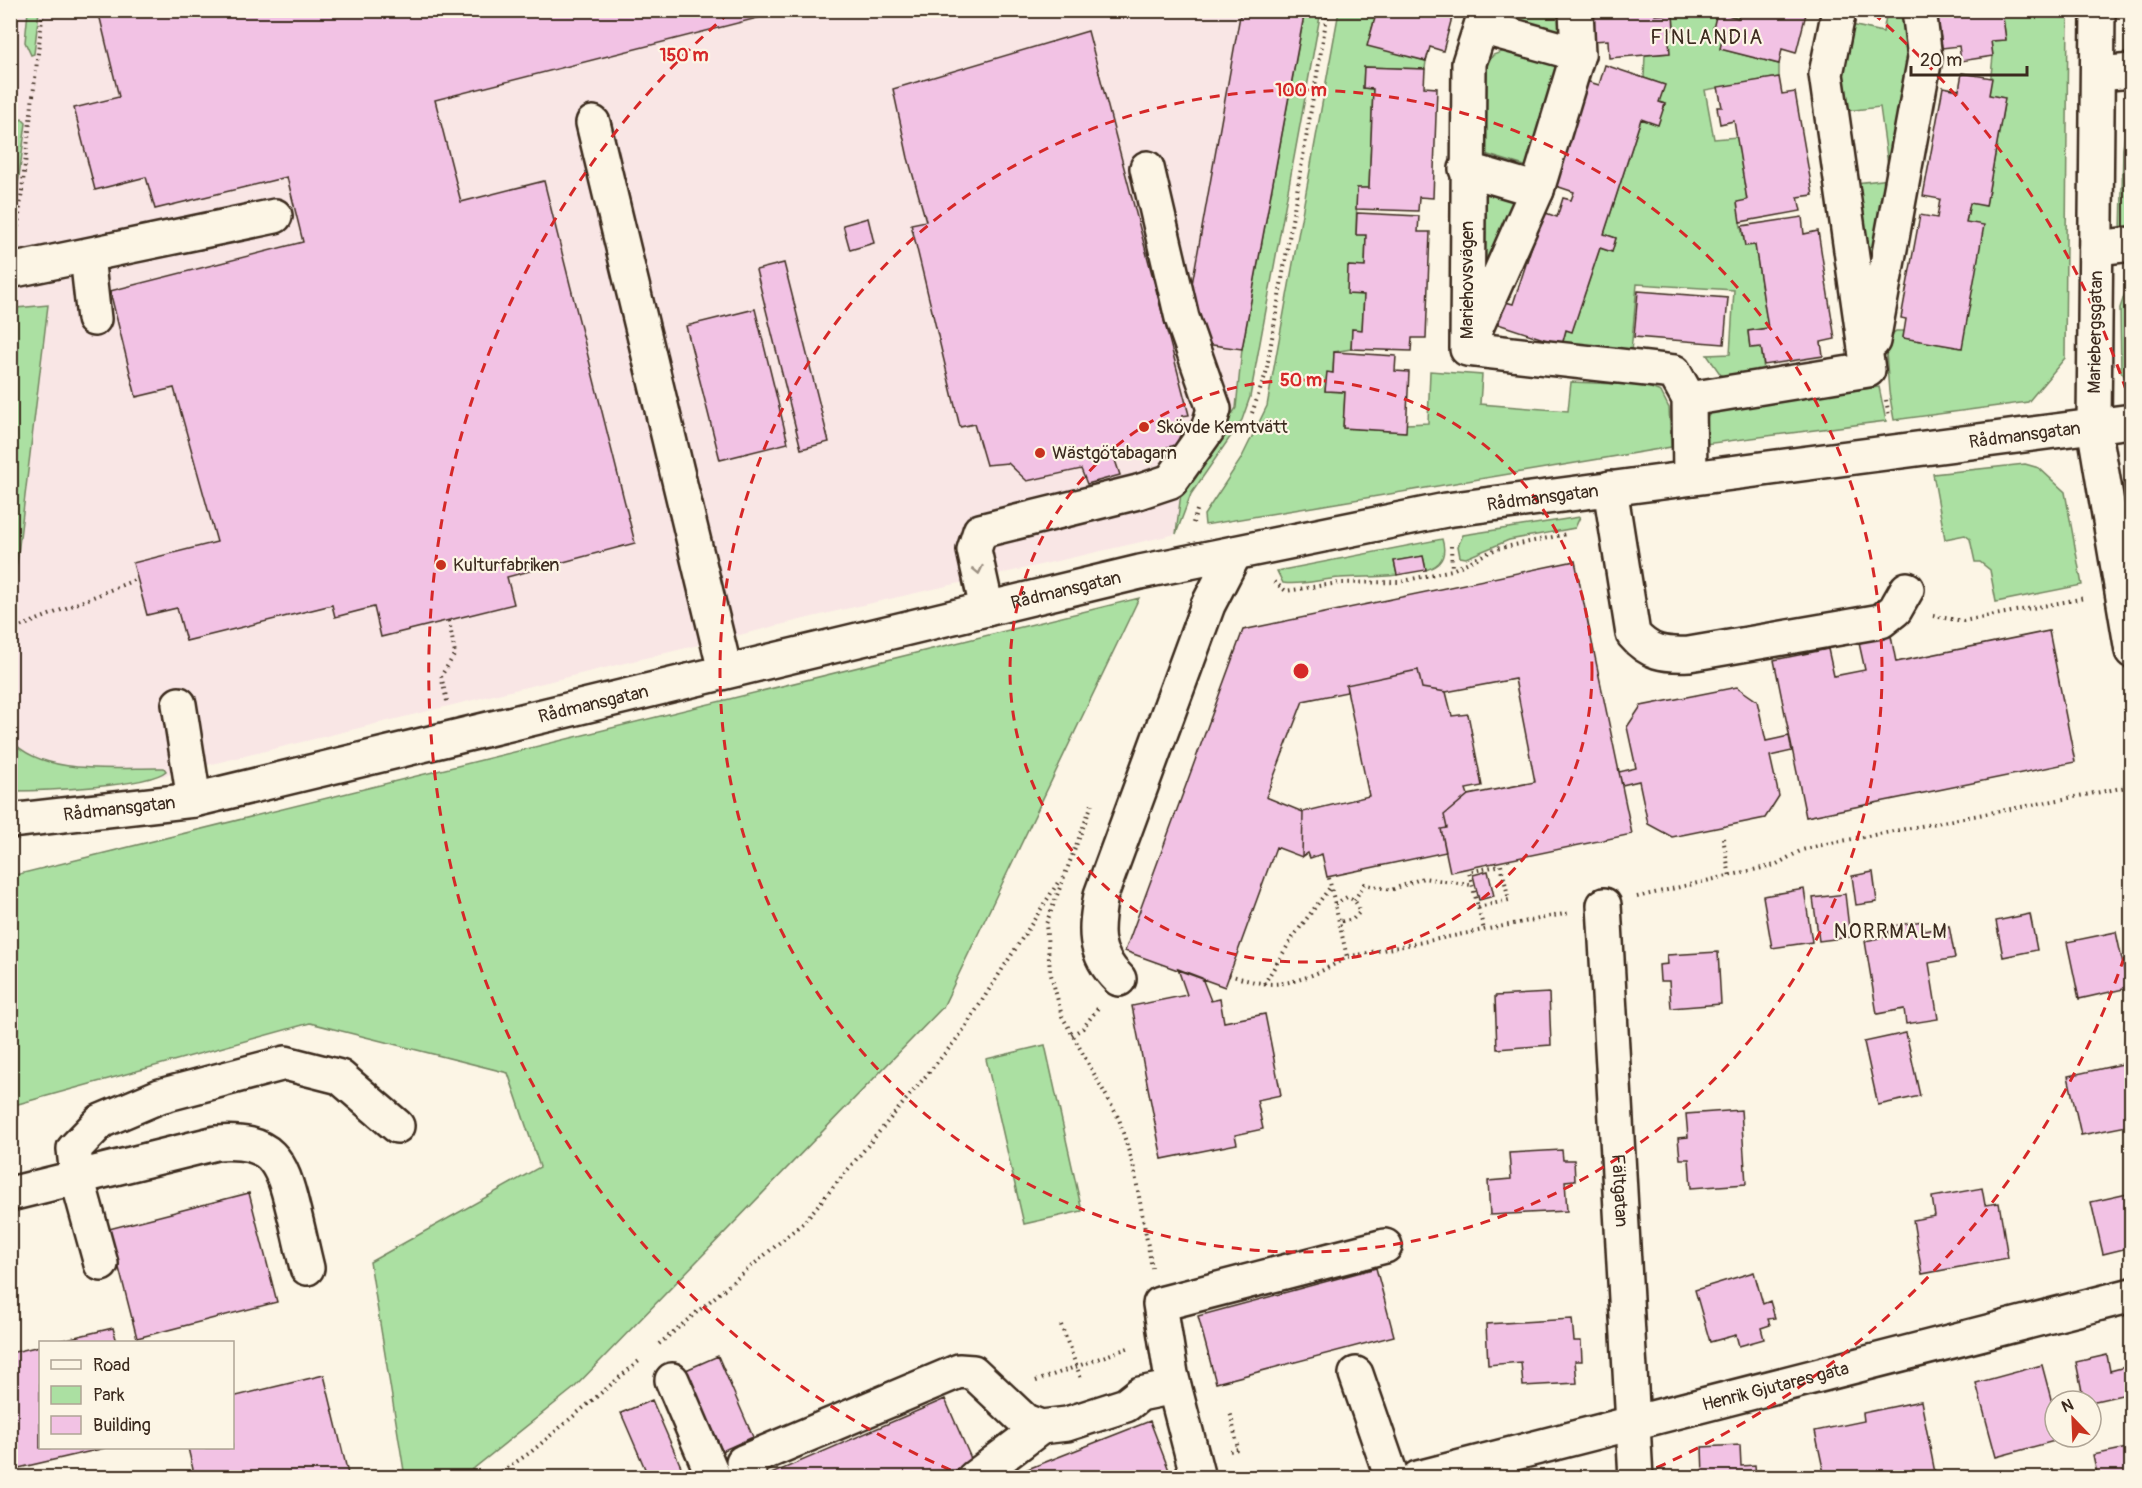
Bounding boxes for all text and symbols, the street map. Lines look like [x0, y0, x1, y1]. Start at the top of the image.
district label: FINLANDIA [1650, 25, 1764, 50]
scale bar [1911, 39, 2026, 77]
text: 150 m [660, 44, 709, 67]
text: 20 m [1920, 49, 1962, 72]
text: 100 m [1275, 79, 1327, 102]
street label: Mariehovsvägen [1456, 221, 1479, 339]
street label: Mariebergsgatan [2083, 270, 2108, 394]
text: 50 m [1280, 369, 1322, 392]
place label: Skövde Kemtvätt [1156, 416, 1288, 439]
street label: Rådmansgatan [1967, 417, 2082, 454]
marker: Skövde Kemtvätt [1137, 420, 1151, 434]
place label: Wästgötabagarn [1052, 442, 1177, 465]
marker: Wästgötabagarn [1033, 446, 1047, 460]
street label: Rådmansgatan [1485, 479, 1600, 517]
place label: Kulturfabriken [453, 554, 560, 577]
marker: Kulturfabriken [434, 558, 448, 572]
one-way arrow [971, 564, 984, 574]
street label: Rådmansgatan [1009, 566, 1123, 615]
centre of rings [1291, 661, 1311, 681]
street label: Rådmansgatan [536, 680, 651, 729]
street label: Rådmansgatan [62, 791, 177, 827]
district label: NORRMALM [1834, 919, 1948, 944]
street label: Fältgatan [1606, 1153, 1633, 1228]
legend [39, 1341, 234, 1449]
text: Road [93, 1354, 130, 1377]
street label: Henrik Gjutares gata [1700, 1357, 1851, 1417]
text: Park [93, 1384, 125, 1407]
north arrow [2043, 1389, 2103, 1449]
text: N [2059, 1395, 2077, 1417]
text: Building [93, 1414, 151, 1437]

